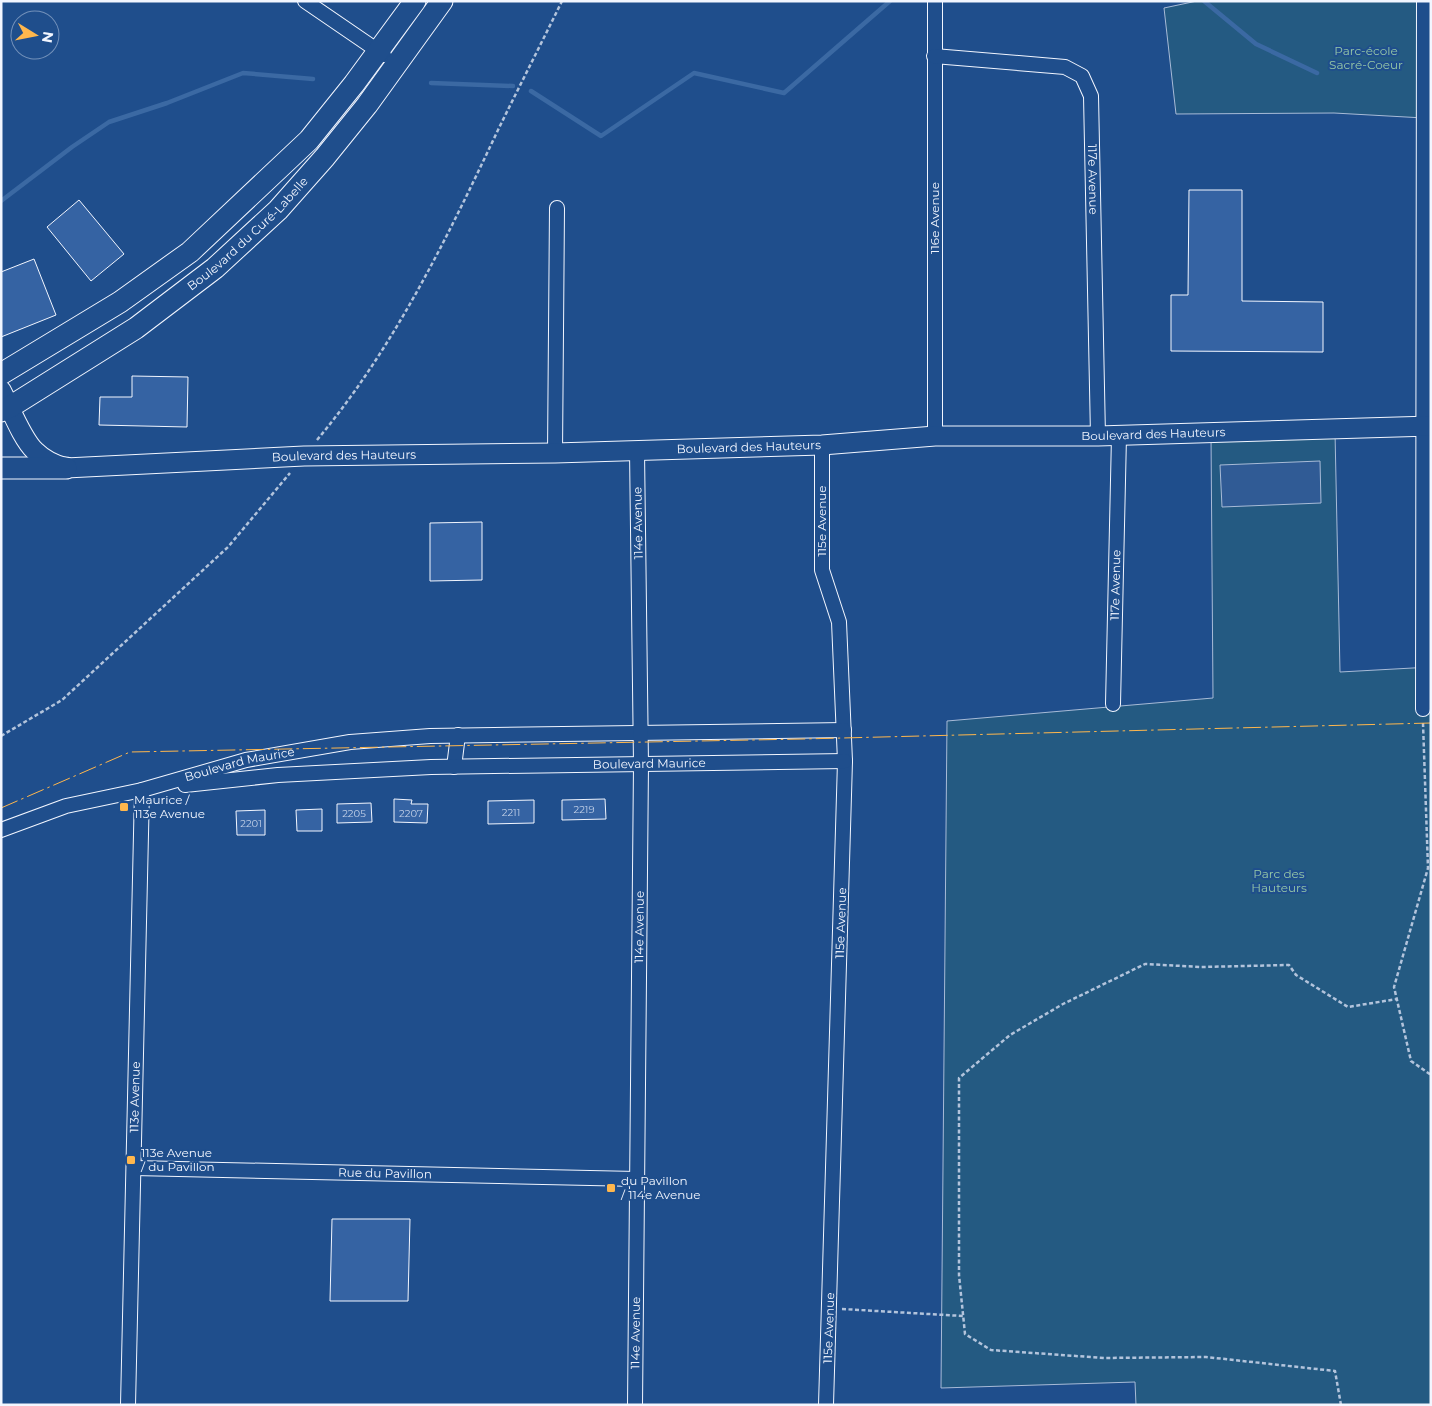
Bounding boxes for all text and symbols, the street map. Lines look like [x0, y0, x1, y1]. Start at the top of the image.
north arrow [10, 10, 60, 60]
text: N [38, 30, 58, 44]
park label: Parc-école Sacré-Coeur [1329, 43, 1403, 72]
street label: 117e Avenue [1085, 144, 1101, 215]
street label: Boulevard du Curé-Labelle [184, 174, 311, 293]
street label: 116e Avenue [927, 182, 942, 254]
street label: Boulevard des Hauteurs [1081, 424, 1226, 443]
street label: Boulevard des Hauteurs [676, 437, 821, 456]
street label: Boulevard des Hauteurs [271, 447, 416, 465]
street label: 115e Avenue [814, 485, 829, 557]
street label: 114e Avenue [629, 487, 646, 559]
street label: 117e Avenue [1107, 549, 1123, 621]
street label: Boulevard Maurice [183, 744, 296, 784]
street label: Boulevard Maurice [593, 755, 706, 772]
place label: Maurice / 113e Avenue [134, 792, 205, 821]
marker: Maurice / 113e Avenue [118, 801, 130, 813]
house number: 2219 [573, 803, 595, 816]
house number: 2211 [502, 806, 520, 819]
house number: 2205 [342, 807, 366, 820]
house number: 2207 [399, 807, 423, 820]
house number: 2201 [240, 817, 262, 830]
park label: Parc des Hauteurs [1251, 866, 1307, 895]
street label: 115e Avenue [832, 887, 849, 959]
street label: 114e Avenue [631, 891, 647, 963]
street label: 113e Avenue [126, 1061, 143, 1133]
place label: 113e Avenue / du Pavillon [140, 1145, 215, 1174]
marker: 113e Avenue / du Pavillon [125, 1154, 137, 1166]
street label: Rue du Pavillon [338, 1164, 432, 1182]
place label: du Pavillon / 114e Avenue [620, 1173, 701, 1202]
marker: du Pavillon / 114e Avenue [605, 1182, 617, 1194]
street label: 115e Avenue [820, 1292, 837, 1364]
street label: 114e Avenue [627, 1297, 643, 1369]

